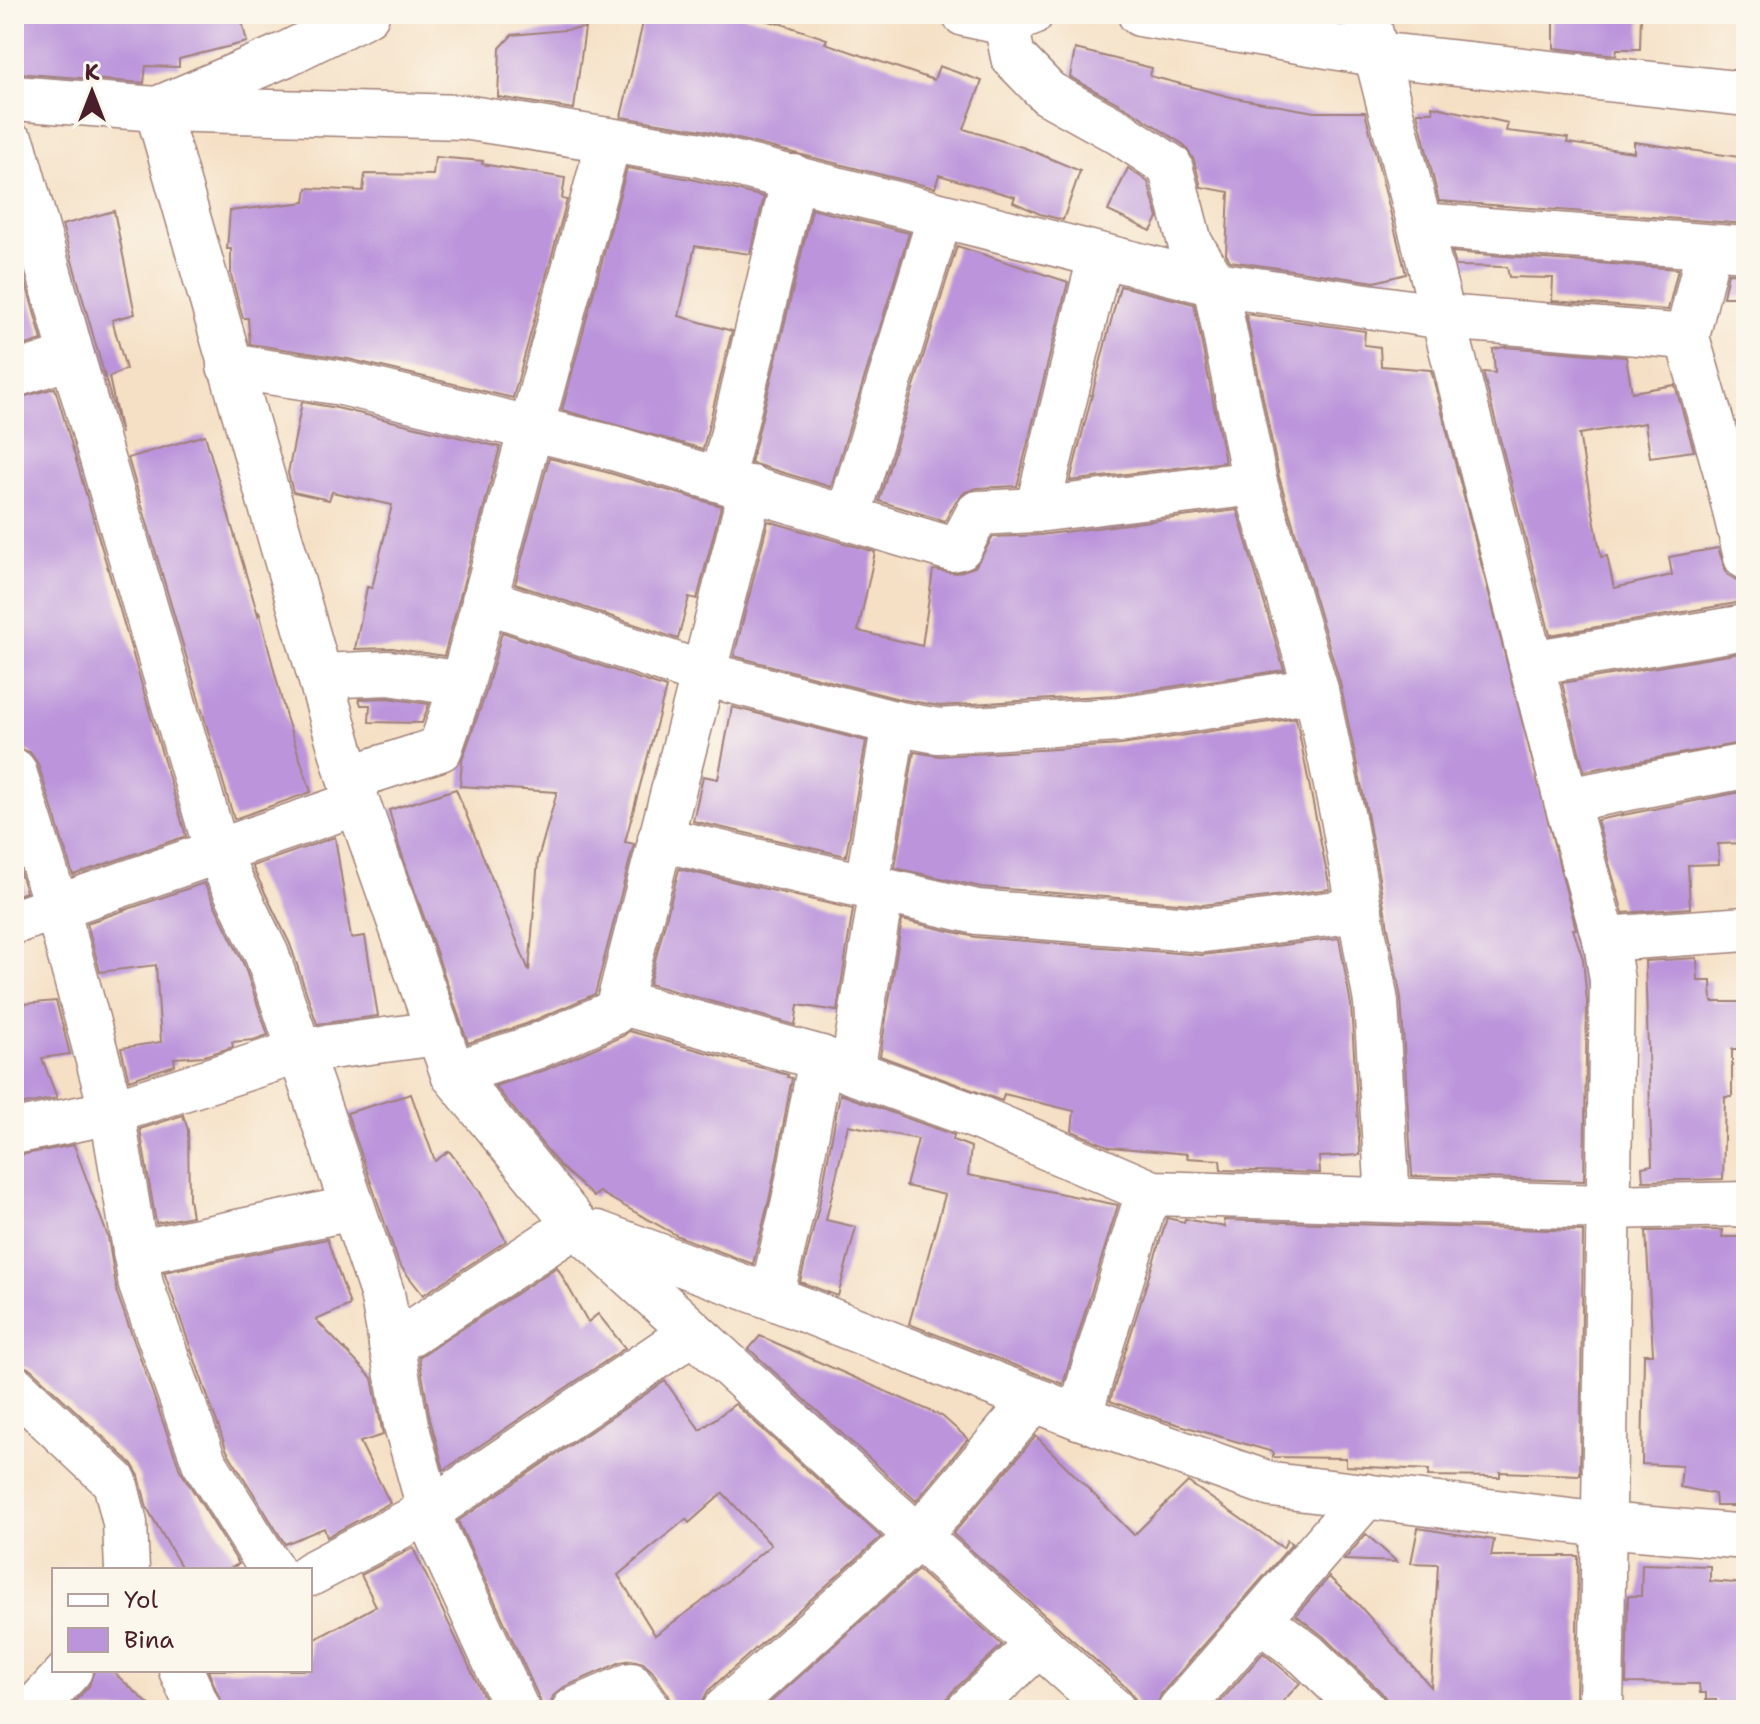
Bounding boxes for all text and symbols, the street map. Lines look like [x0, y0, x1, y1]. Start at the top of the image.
north arrow [52, 52, 132, 132]
text: K [84, 58, 100, 87]
legend [52, 1568, 312, 1672]
text: Yol [124, 1584, 159, 1616]
text: Bina [124, 1624, 174, 1656]

